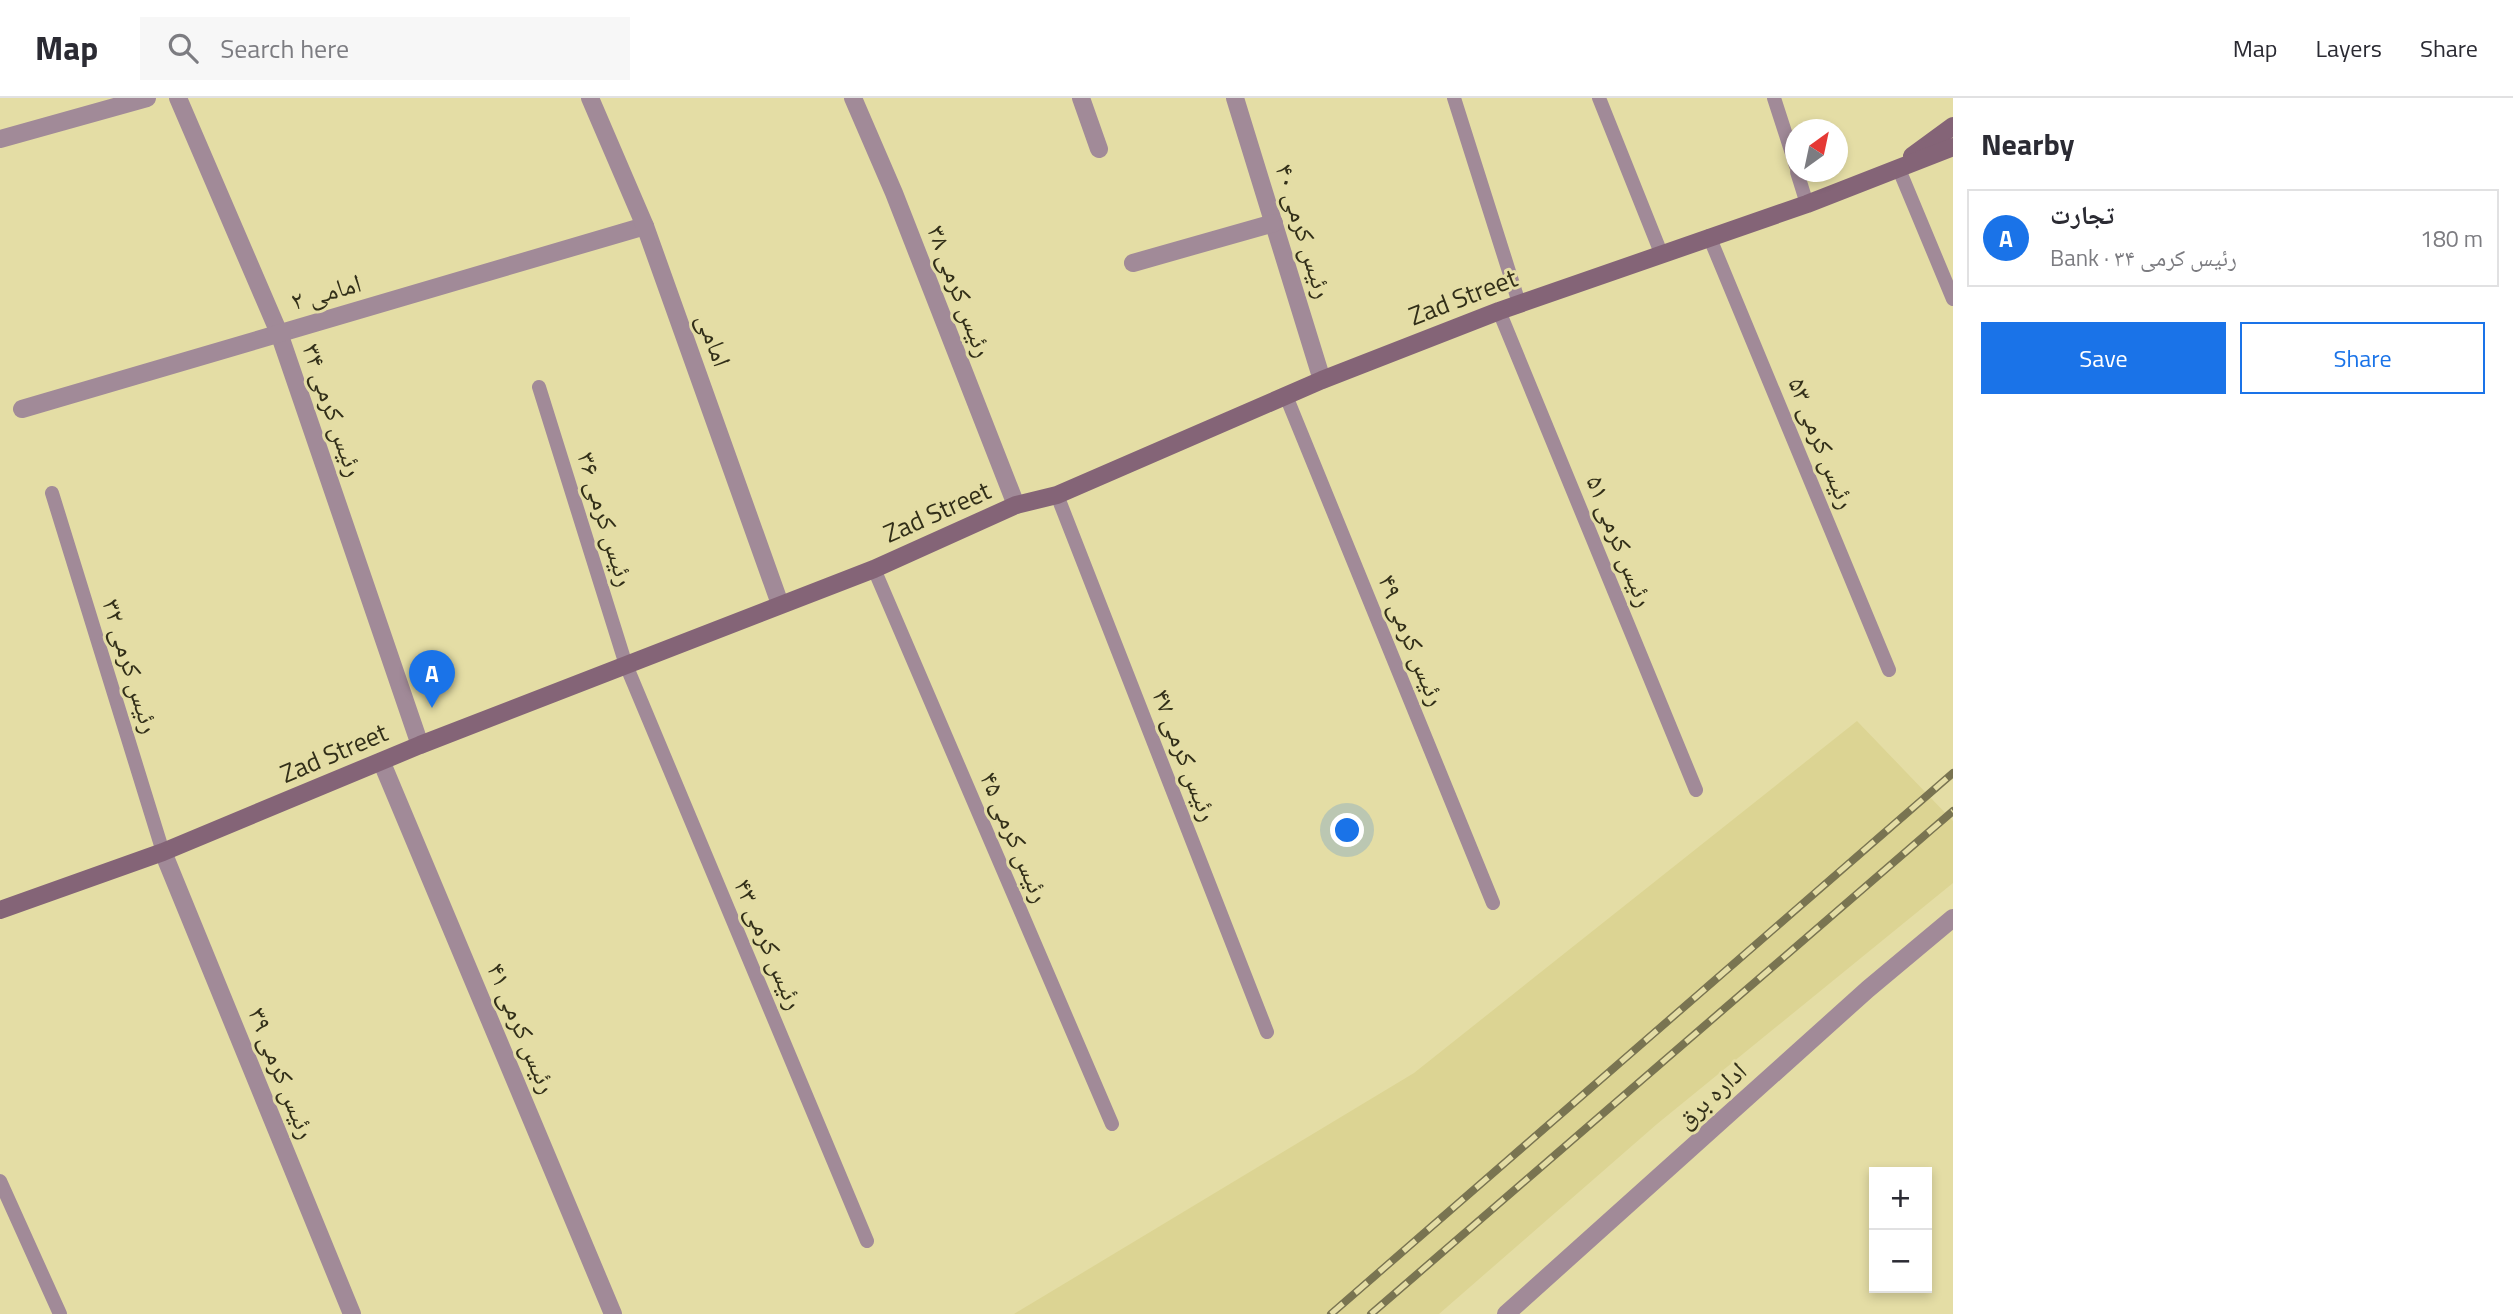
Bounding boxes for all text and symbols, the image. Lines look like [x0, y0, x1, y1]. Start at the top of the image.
search box [140, 17, 630, 80]
text: Map [35, 23, 98, 73]
icon: search [164, 29, 202, 67]
text: Search here [220, 29, 349, 68]
text: Map [2233, 30, 2278, 66]
text: Layers [2316, 30, 2382, 66]
text: Share [2420, 30, 2478, 66]
north arrow [1785, 119, 1848, 182]
text: Nearby [1981, 121, 2074, 167]
street label: رئیس کرمی ۴۰ [1266, 159, 1343, 303]
text: تجارت [2050, 195, 2114, 234]
street label: رئیس کرمی ۳۸ [917, 219, 1004, 363]
text: A [1999, 221, 2013, 256]
text: 180 m [2420, 221, 2483, 256]
text: Bank · رئیس کرمی ۳۴ [2050, 240, 2237, 275]
street label: Zad Street [1403, 258, 1523, 335]
street label: امامی ۲ [286, 263, 366, 320]
street label: امامی [687, 308, 742, 372]
button: Save [1981, 322, 2226, 394]
button: Share [2240, 322, 2485, 394]
street label: رئیس کرمی ۳۴ [292, 338, 375, 482]
street label: رئیس کرمی ۵۳ [1778, 371, 1867, 514]
street label: رئیس کرمی ۳۶ [568, 447, 645, 591]
street label: رئیس کرمی ۵۱ [1576, 469, 1665, 612]
street label: Zad Street [877, 471, 997, 552]
street label: رئیس کرمی ۴۹ [1368, 568, 1457, 711]
street label: رئیس کرمی ۳۲ [93, 594, 170, 738]
pin: A [409, 650, 455, 708]
street label: رئیس کرمی ۴۷ [1142, 683, 1229, 827]
street label: Zad Street [274, 712, 394, 793]
street label: رئیس کرمی ۴۵ [970, 765, 1061, 908]
your location [1330, 813, 1364, 847]
street label: رئیس کرمی ۴۳ [724, 872, 815, 1015]
street label: رئیس کرمی ۴۱ [477, 956, 568, 1099]
street label: رئیس کرمی ۳۹ [238, 1001, 327, 1144]
street label: اداره برق [1666, 1052, 1755, 1137]
map controls [1869, 1167, 1932, 1293]
button: + [1869, 1167, 1932, 1230]
button: − [1869, 1230, 1932, 1293]

